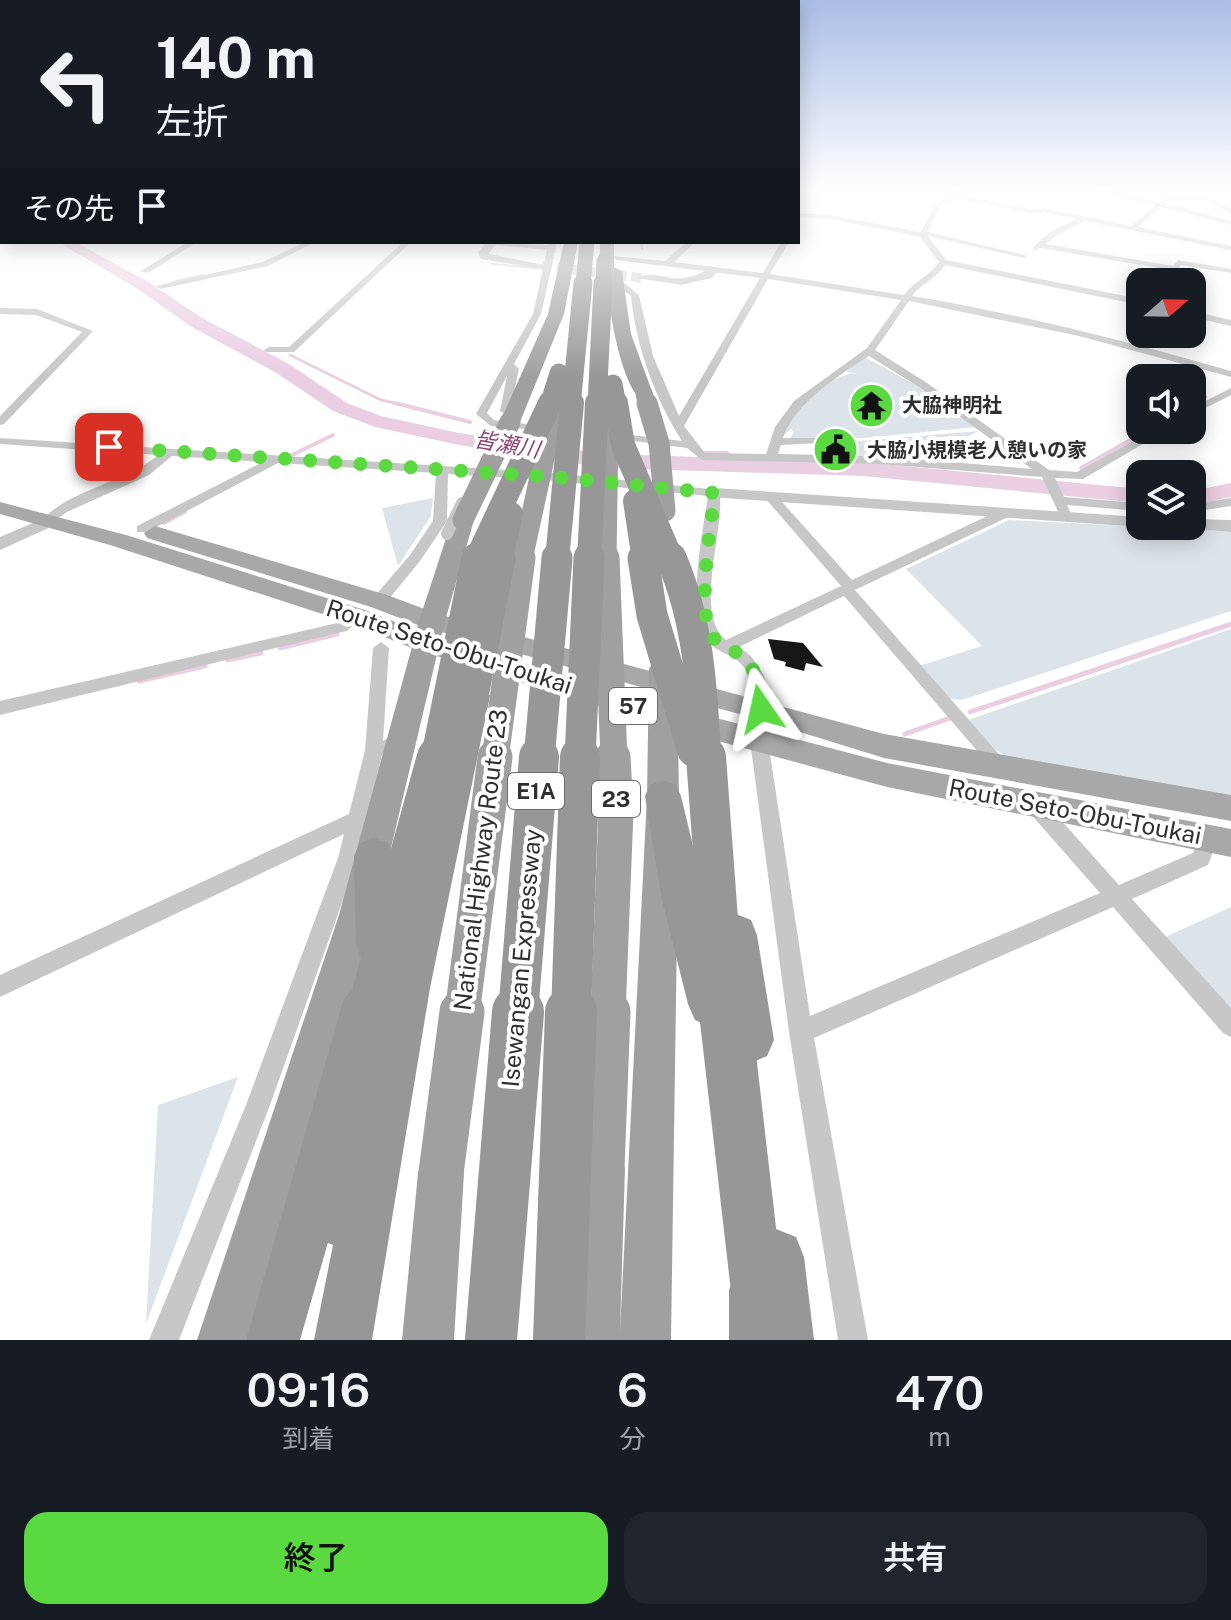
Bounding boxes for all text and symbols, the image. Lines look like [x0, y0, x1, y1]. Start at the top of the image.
text: 140 m [156, 25, 316, 91]
icon: left [24, 32, 128, 136]
text: 左折 [156, 100, 228, 142]
icon: arrive [130, 184, 174, 228]
text: その先 [24, 190, 114, 226]
north arrow [1126, 268, 1206, 348]
map controls [1126, 268, 1206, 540]
button: sound [1126, 364, 1206, 444]
temple icon: 大脇神明社 [847, 381, 895, 429]
place label: 大脇神明社 [902, 393, 1002, 417]
pin [75, 413, 143, 481]
icon: arrive [87, 425, 131, 469]
water label: 皆瀬川 [472, 425, 544, 463]
public building icon: 大脇小規模老人憩いの家 [812, 426, 860, 474]
place label: 大脇小規模老人憩いの家 [867, 438, 1087, 462]
button: layers [1126, 460, 1206, 540]
street label: Route Seto-Obu-Toukai [323, 593, 576, 699]
position arrow [719, 667, 803, 751]
road number: 57 [609, 688, 657, 724]
street label: National Highway Route 23 [448, 708, 512, 1012]
road number: E1A [508, 773, 564, 809]
street label: Route Seto-Obu-Toukai [947, 773, 1204, 849]
road number: 23 [592, 781, 640, 817]
street label: Isewangan Expressway [496, 828, 546, 1088]
text: 09:16 [247, 1361, 370, 1418]
text: 6 [617, 1361, 648, 1418]
text: 470 [894, 1364, 984, 1421]
text: m [928, 1421, 951, 1452]
text: 到着 [282, 1423, 335, 1454]
text: 分 [619, 1423, 645, 1454]
button: 終了 [24, 1512, 608, 1604]
button: 共有 [624, 1512, 1207, 1604]

